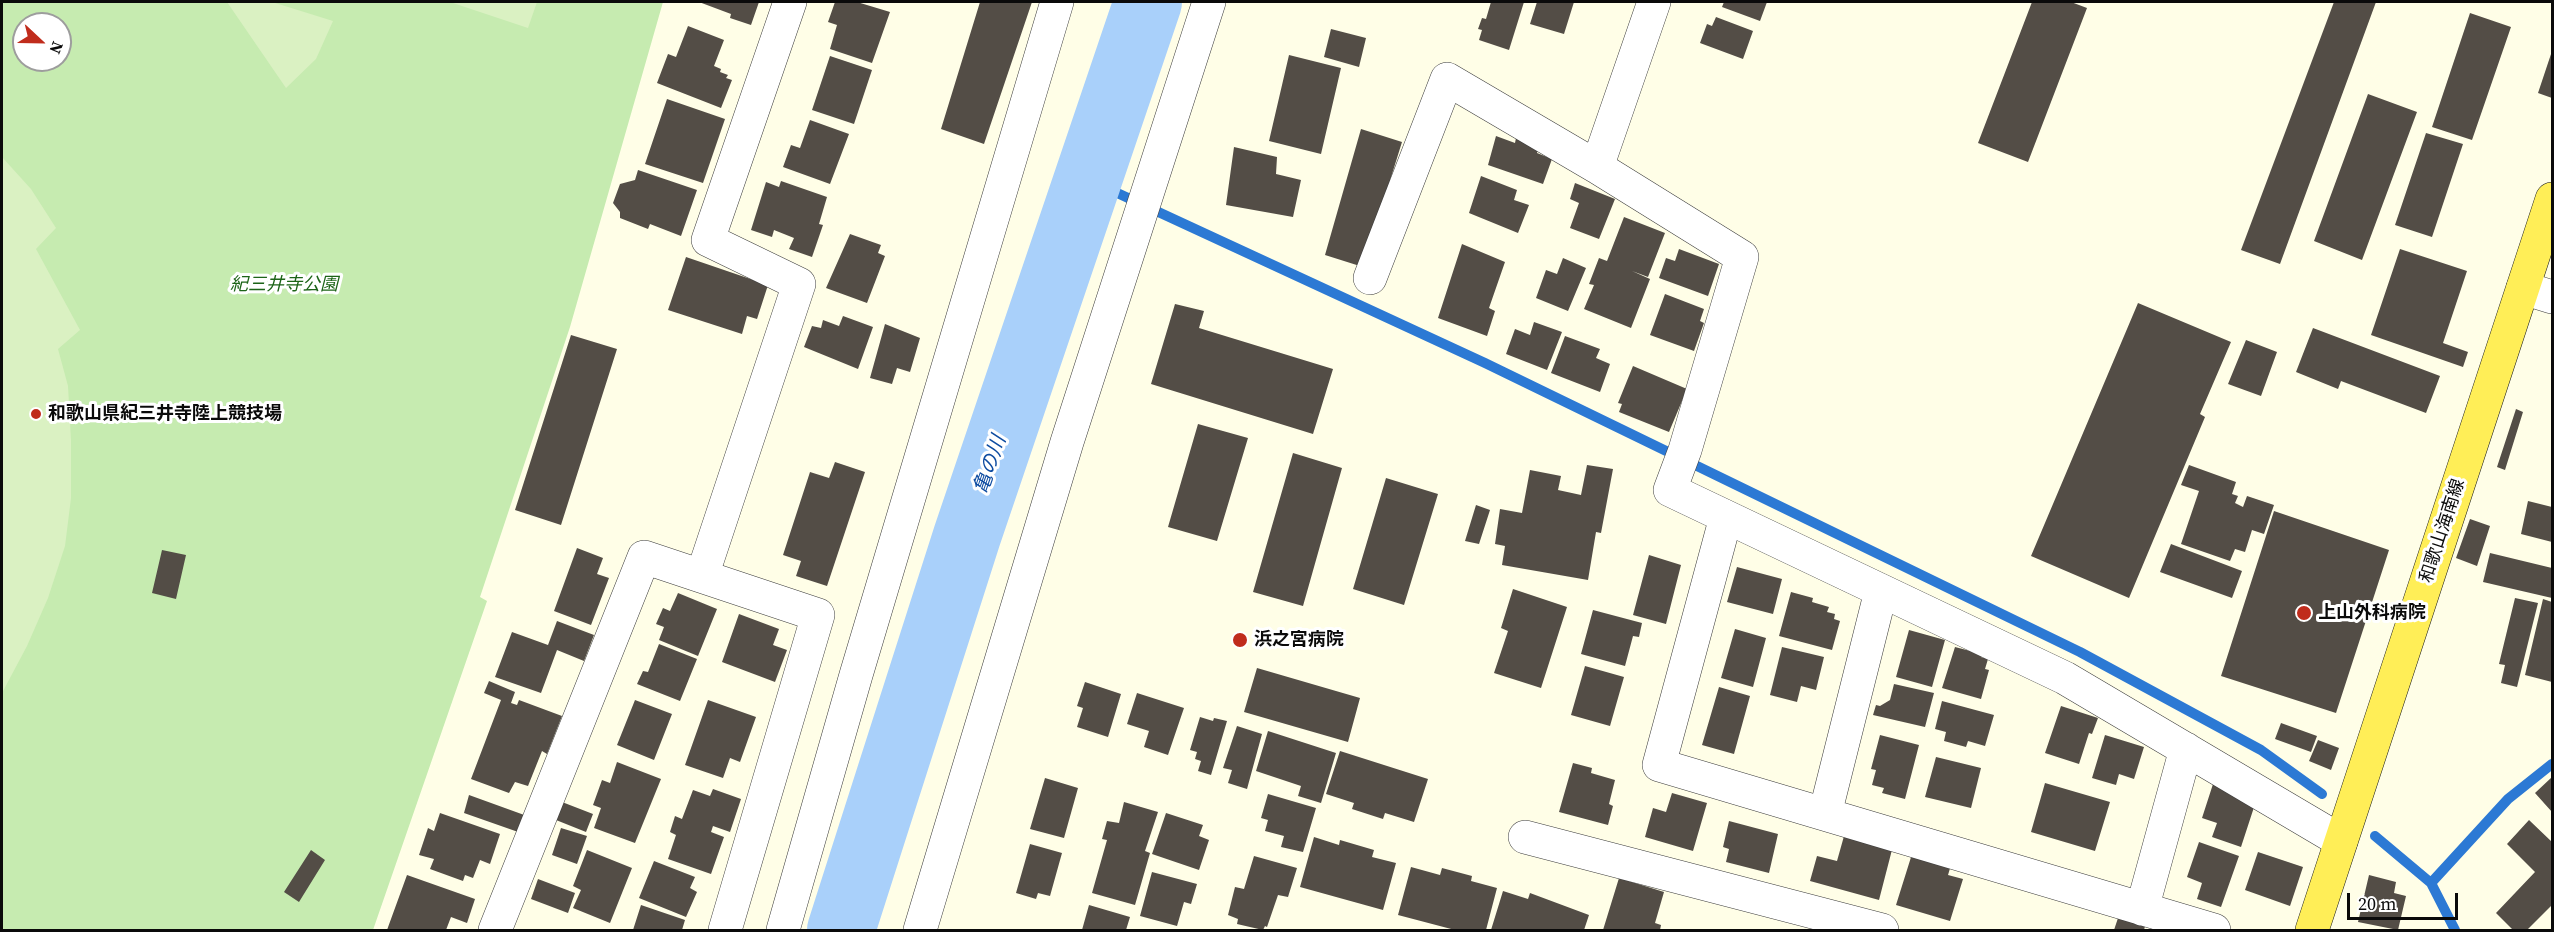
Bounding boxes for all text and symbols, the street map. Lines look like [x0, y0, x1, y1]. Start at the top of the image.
north arrow [12, 12, 72, 72]
text: N [44, 38, 69, 58]
park label: 紀三井寺公園 [230, 274, 338, 296]
place label: 和歌山県紀三井寺陸上競技場 [48, 403, 282, 425]
marker: 和歌山県紀三井寺陸上競技場 [29, 407, 43, 421]
water label: 亀の川 [970, 433, 1012, 497]
street label: 和歌山海南線 [2416, 476, 2470, 586]
place label: 上山外科病院 [2318, 602, 2426, 624]
marker: 上山外科病院 [2295, 604, 2313, 622]
place label: 浜之宮病院 [1254, 629, 1344, 651]
marker: 浜之宮病院 [1231, 631, 1249, 649]
scale bar [2350, 881, 2461, 919]
text: 20 m [2358, 891, 2396, 916]

